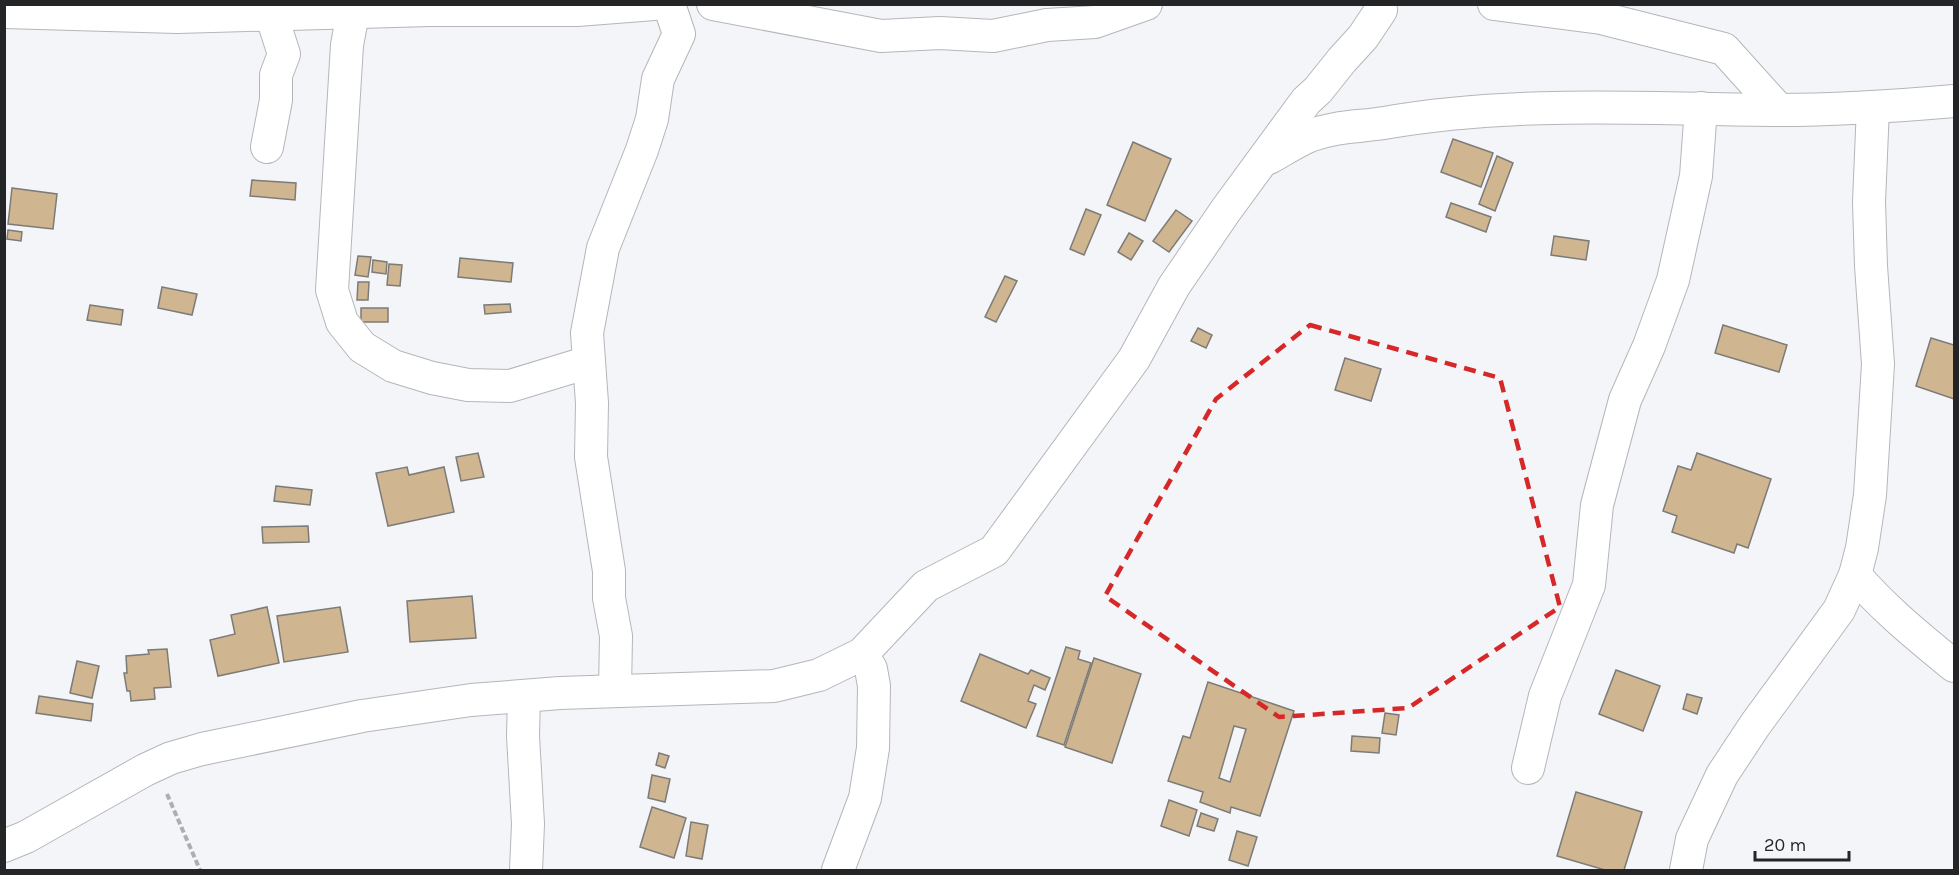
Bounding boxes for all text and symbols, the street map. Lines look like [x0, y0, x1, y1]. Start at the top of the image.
scale bar [1755, 824, 1850, 862]
text: 20 m [1764, 834, 1806, 856]

